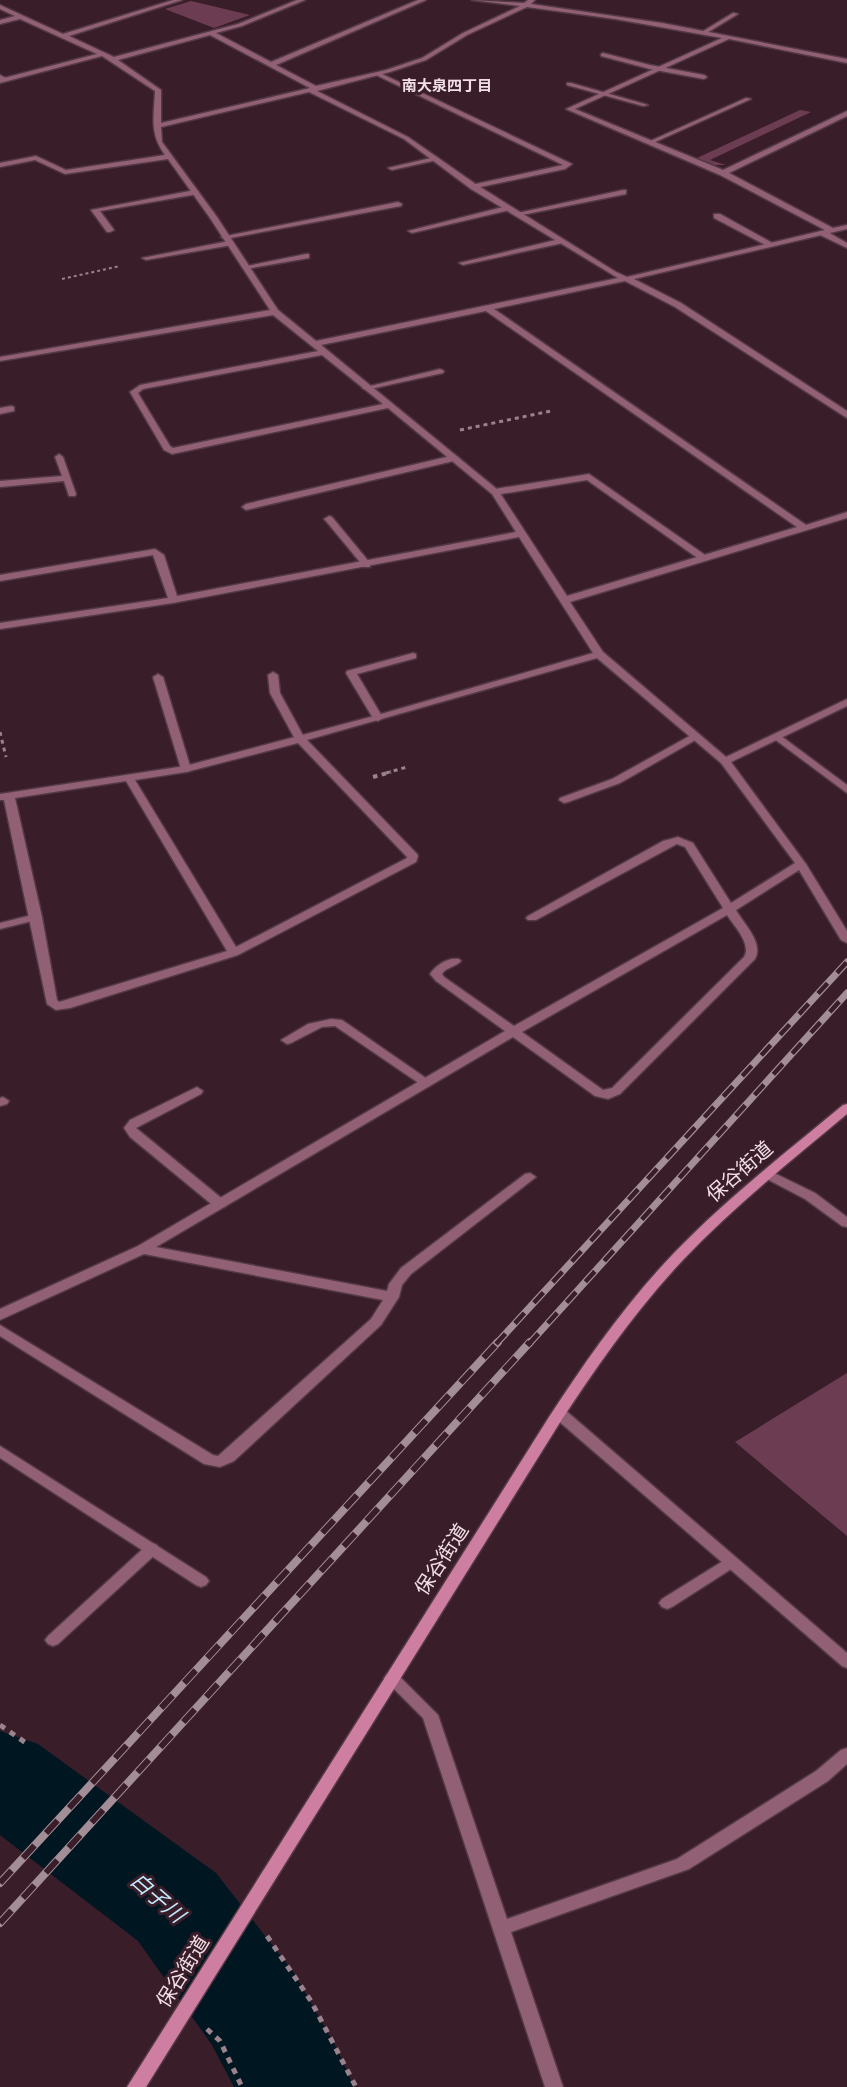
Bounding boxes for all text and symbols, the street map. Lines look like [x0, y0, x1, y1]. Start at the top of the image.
district label: 南大泉四丁目 [402, 75, 492, 96]
street label: 保谷街道 [700, 1135, 778, 1207]
street label: 保谷街道 [408, 1518, 474, 1600]
water label: 白子川 [125, 1866, 192, 1930]
street label: 保谷街道 [149, 1930, 215, 2012]

